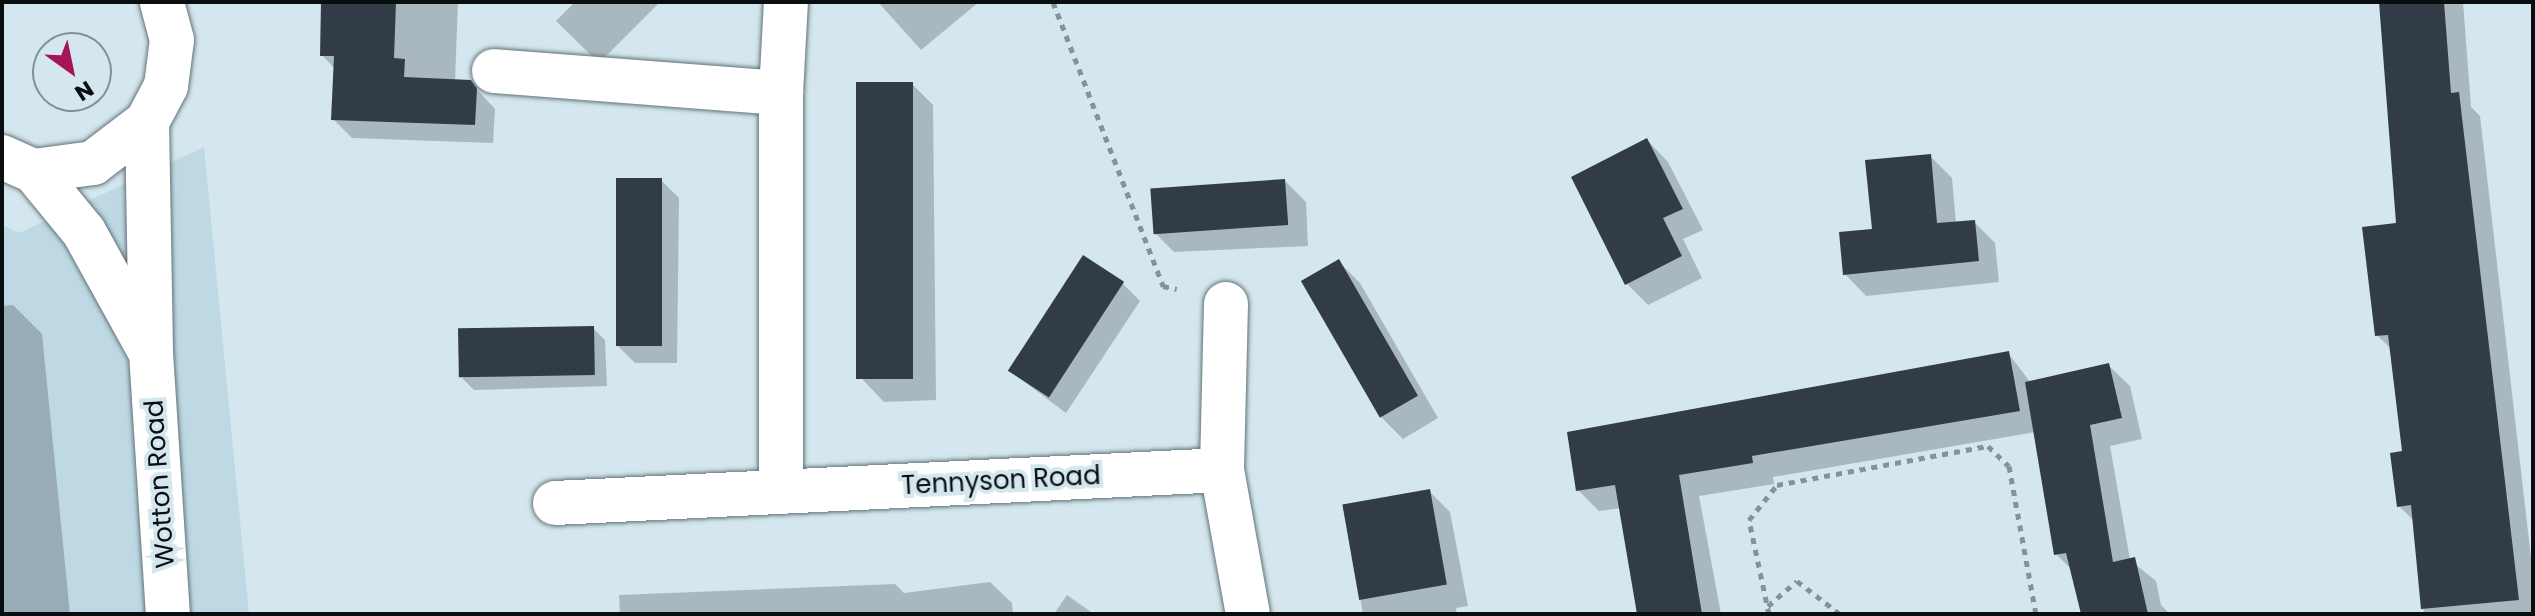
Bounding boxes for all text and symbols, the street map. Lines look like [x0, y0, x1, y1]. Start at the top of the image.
north arrow [32, 32, 112, 112]
text: N [69, 73, 100, 108]
street label: Wotton Road [139, 399, 181, 569]
street label: Tennyson Road [901, 460, 1101, 502]

